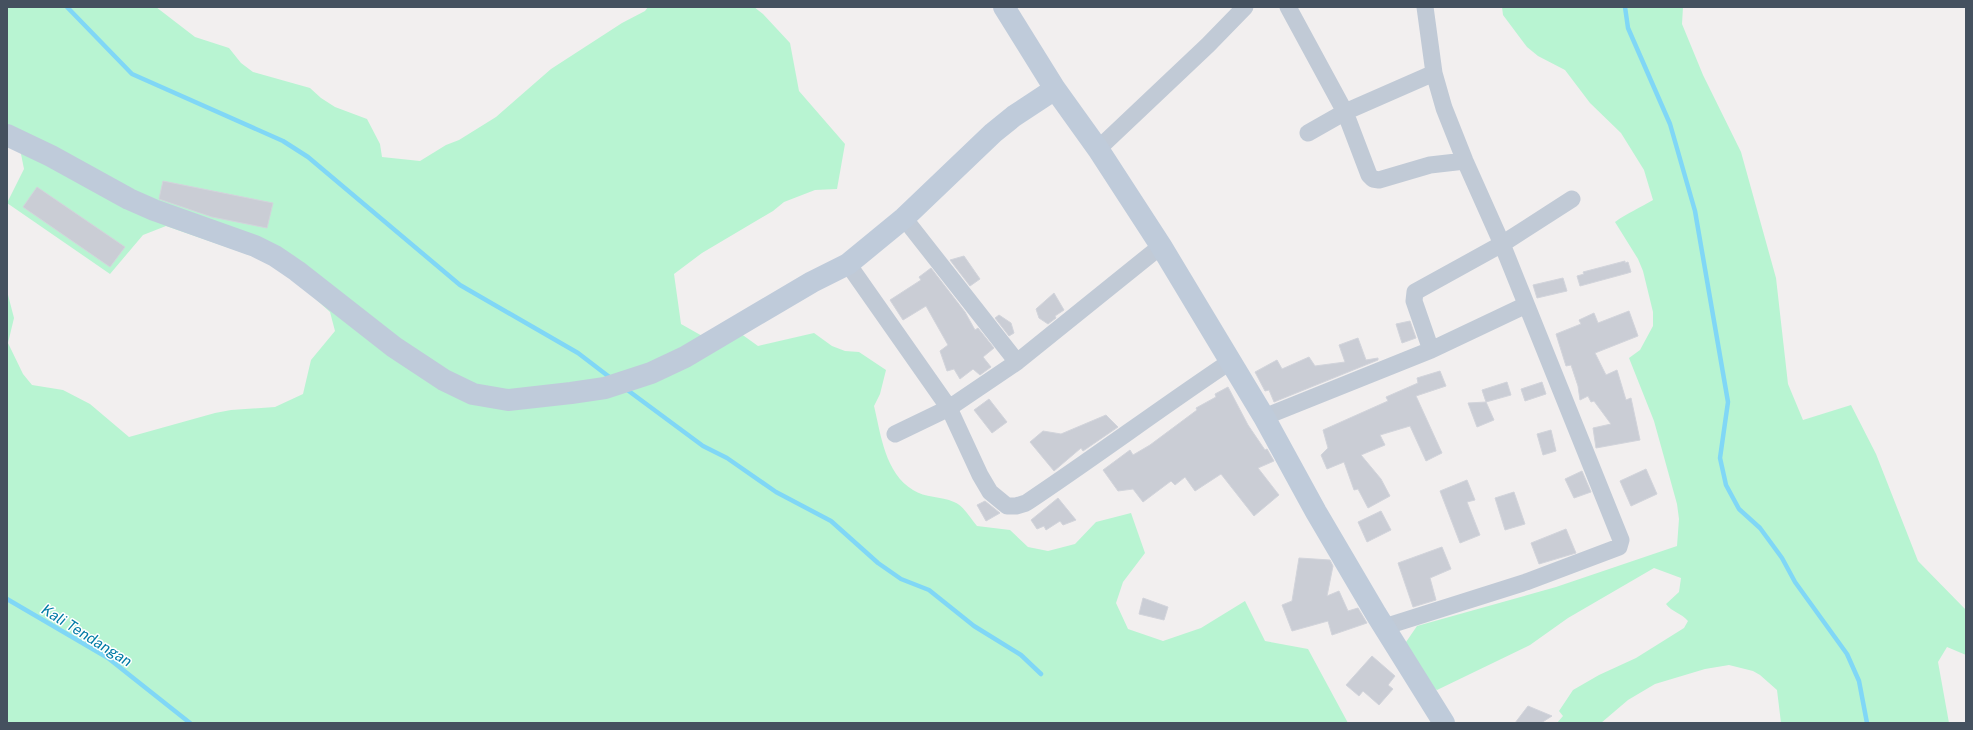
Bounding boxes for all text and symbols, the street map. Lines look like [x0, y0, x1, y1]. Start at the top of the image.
water label: Kali Tendangan [39, 600, 135, 670]

